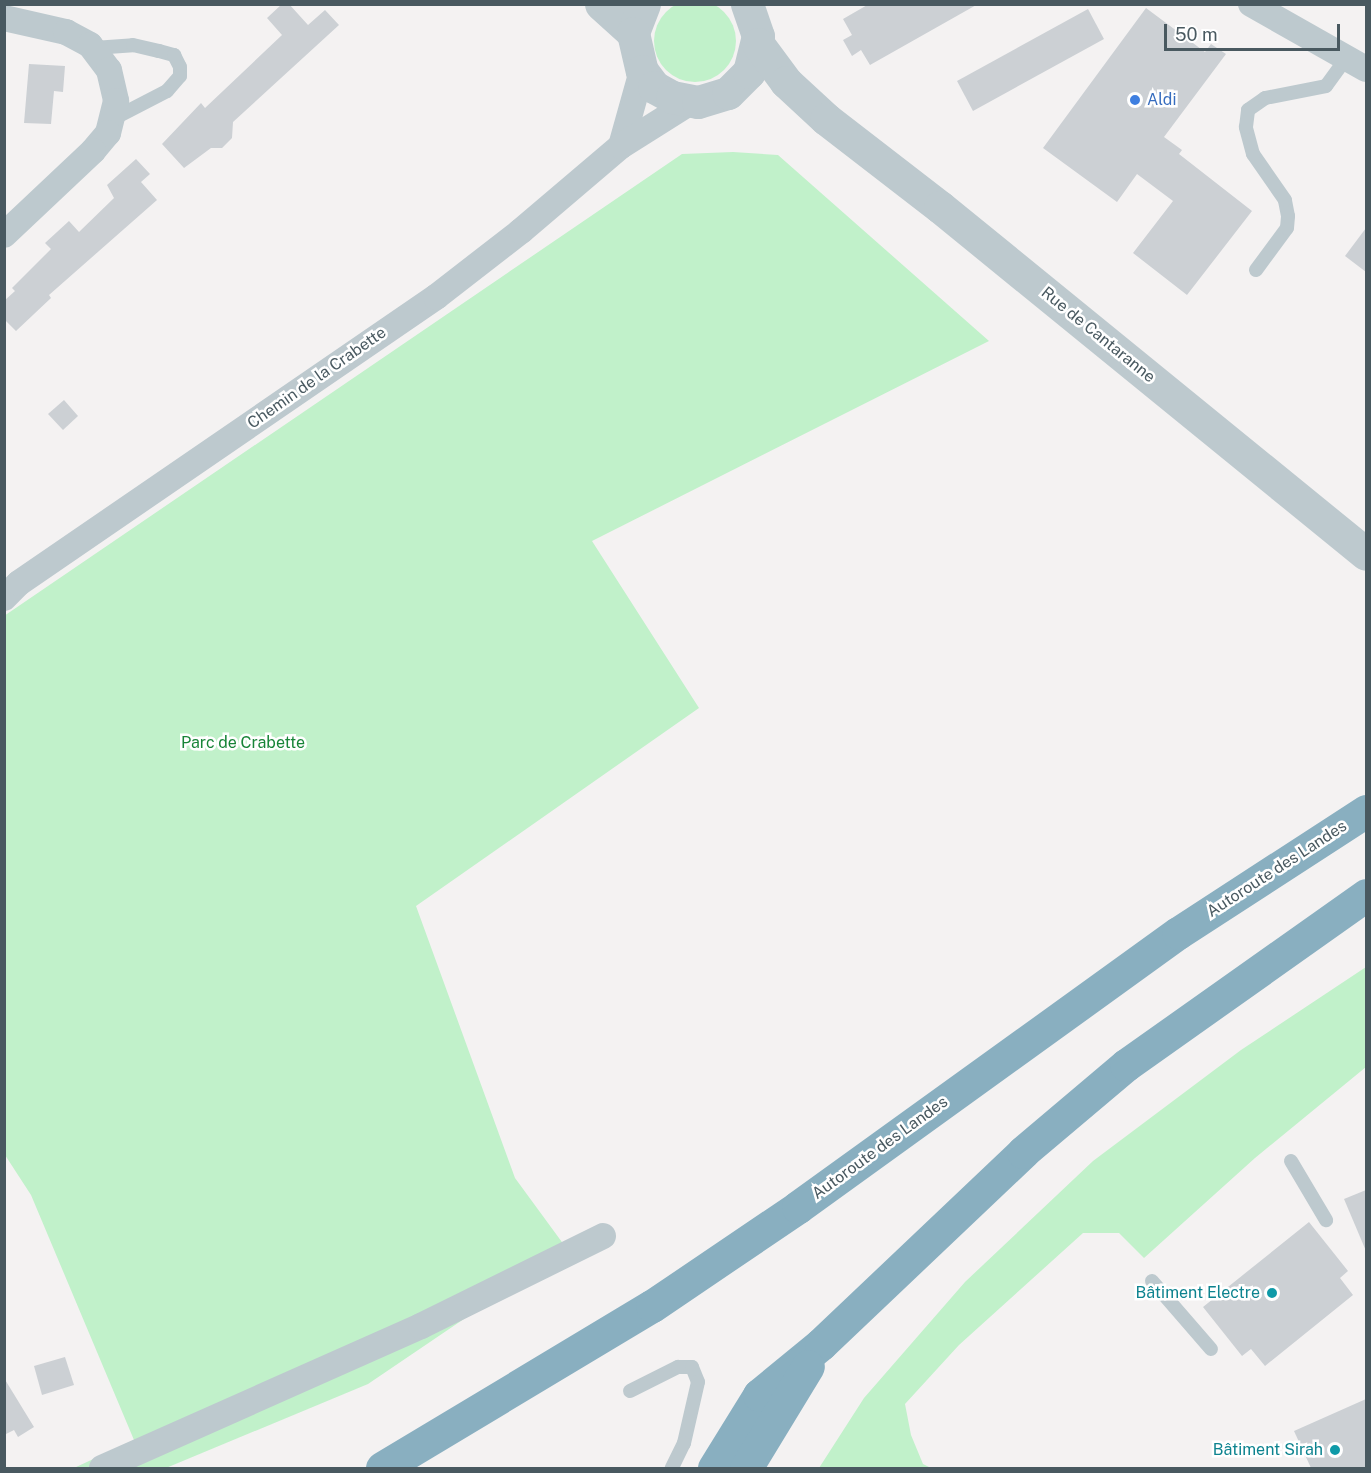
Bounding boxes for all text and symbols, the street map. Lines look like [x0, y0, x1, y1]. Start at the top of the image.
scale bar [1167, 12, 1342, 50]
text: 50 m [1175, 24, 1218, 45]
place label: Aldi [1147, 90, 1176, 110]
marker: Aldi [1128, 93, 1142, 107]
street label: Rue de Cantaranne [1037, 283, 1159, 387]
street label: Chemin de la Crabette [244, 323, 390, 433]
park label: Parc de Crabette [181, 733, 305, 753]
street label: Autoroute des Landes [1203, 817, 1351, 921]
street label: Autoroute des Landes [808, 1092, 952, 1204]
place label: Bâtiment Electre [1136, 1283, 1260, 1303]
marker: Bâtiment Electre [1265, 1286, 1279, 1300]
place label: Bâtiment Sirah [1213, 1440, 1323, 1460]
marker: Bâtiment Sirah [1328, 1443, 1342, 1457]

